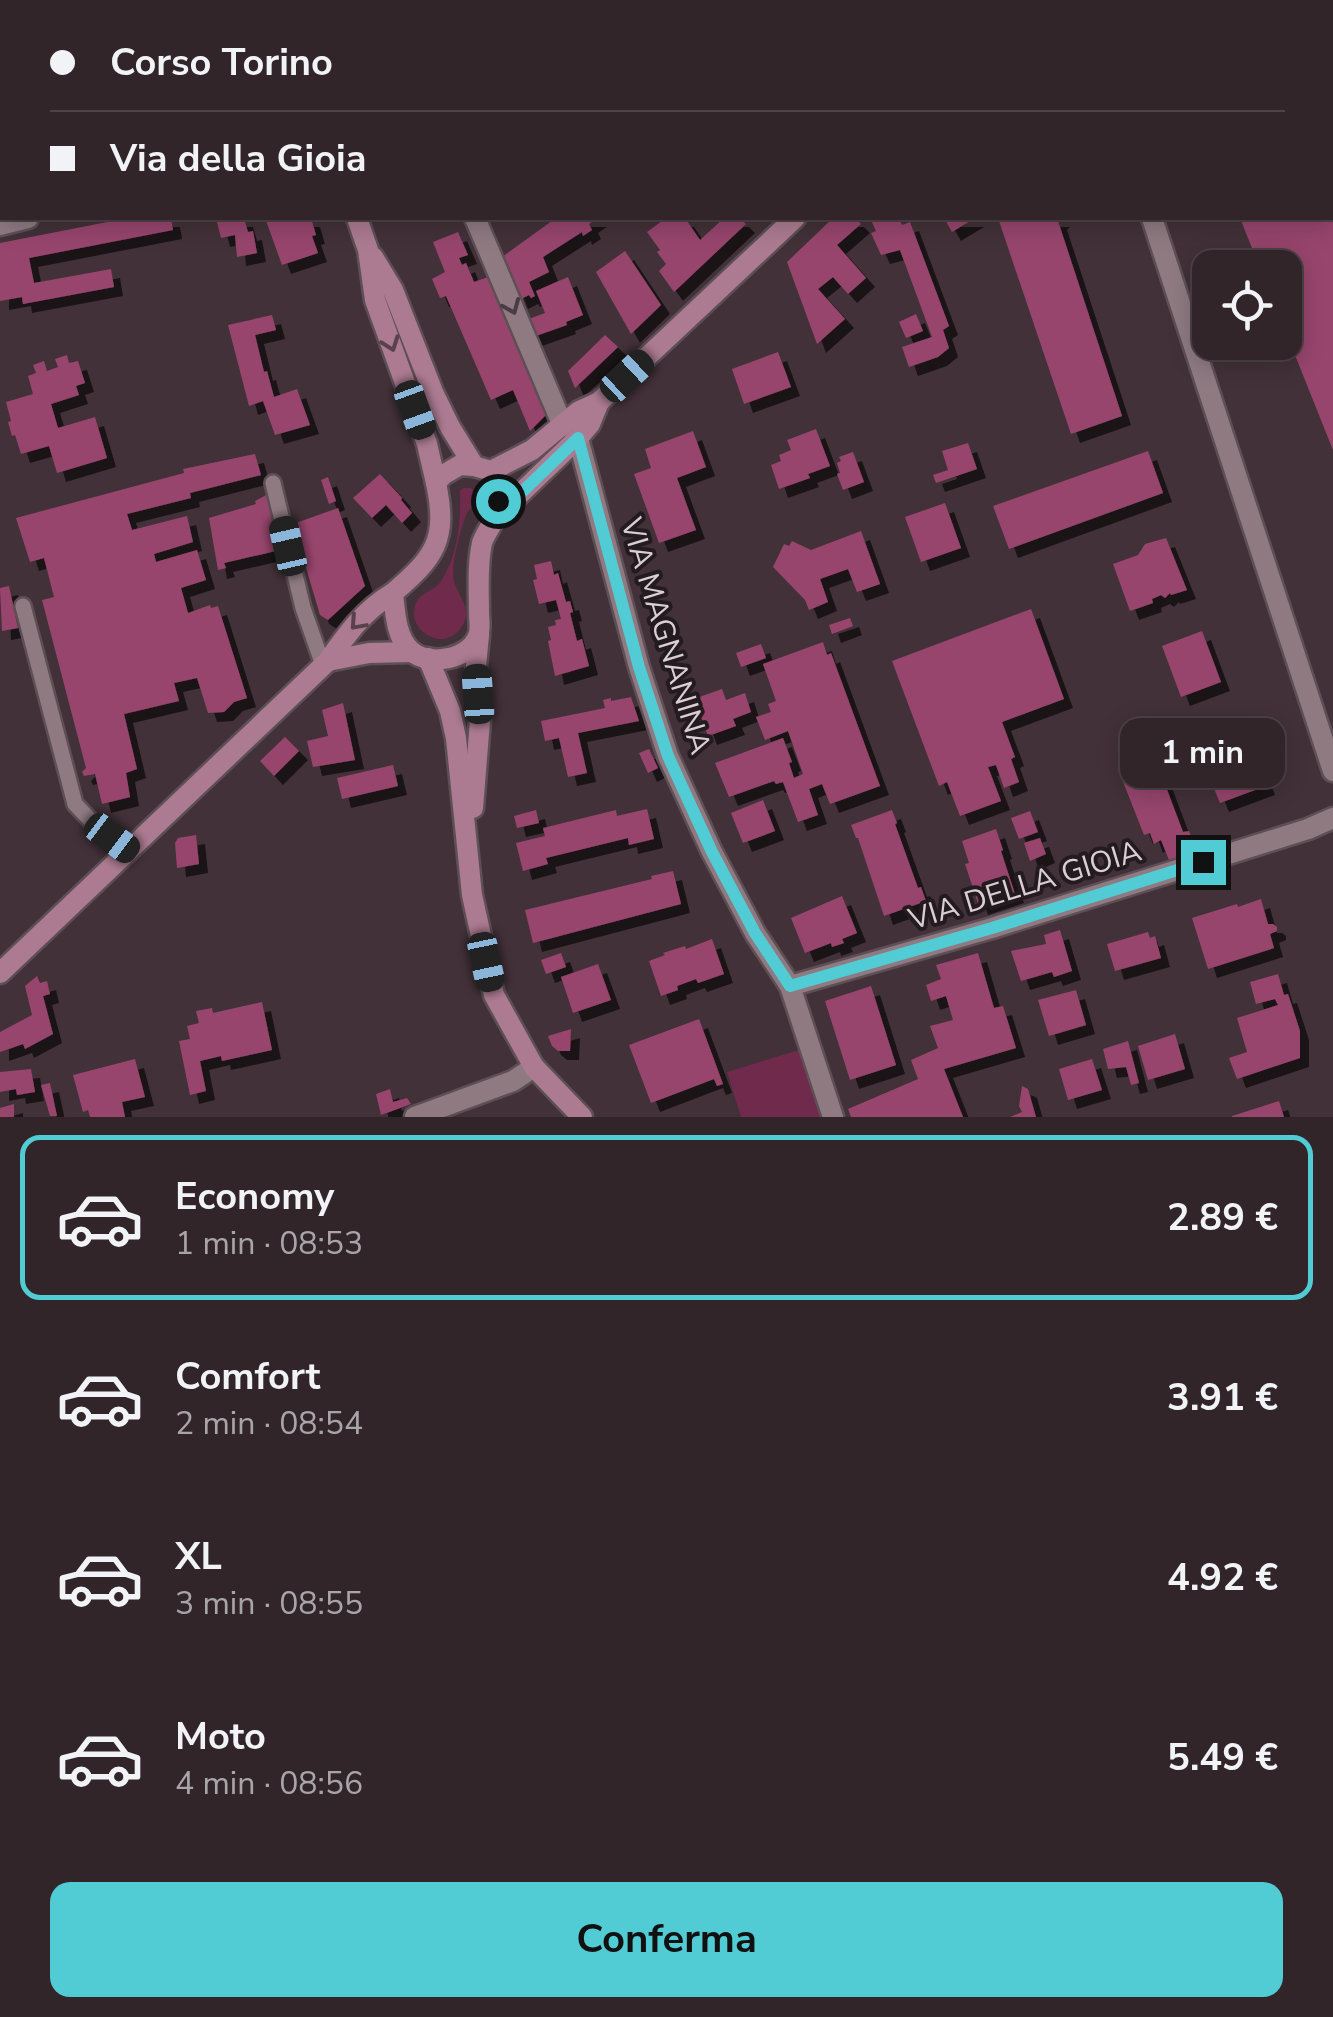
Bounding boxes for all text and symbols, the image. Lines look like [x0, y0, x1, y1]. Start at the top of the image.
text: Corso Torino [110, 37, 333, 88]
text: Via della Gioia [110, 133, 367, 184]
map controls [1192, 250, 1302, 360]
button: locate [1192, 250, 1302, 360]
one-way arrow [501, 297, 521, 315]
one-way arrow [379, 334, 400, 351]
car [595, 345, 659, 407]
car [391, 377, 439, 443]
route start [476, 479, 521, 524]
street label: VIA MAGNANINA [610, 512, 721, 759]
car [267, 513, 309, 579]
one-way arrow [351, 611, 369, 630]
car [461, 663, 495, 725]
callout: 1 min [1120, 717, 1286, 787]
text: 1 min [1161, 731, 1244, 774]
car [79, 808, 145, 868]
street label: VIA DELLA GIOIA [903, 831, 1147, 941]
route end [1181, 840, 1226, 885]
car [465, 930, 507, 994]
text: Economy [175, 1171, 334, 1222]
icon: car [55, 1173, 145, 1263]
text: 2.89 € [1167, 1192, 1278, 1243]
text: 1 min · 08:53 [175, 1222, 363, 1265]
text: Comfort [175, 1351, 320, 1402]
icon: car [55, 1353, 145, 1443]
text: 3.91 € [1167, 1372, 1278, 1423]
text: 2 min · 08:54 [175, 1402, 363, 1445]
text: XL [175, 1531, 222, 1582]
icon: car [55, 1533, 145, 1623]
text: 4.92 € [1167, 1552, 1278, 1603]
text: 3 min · 08:55 [175, 1582, 363, 1625]
text: Moto [175, 1711, 266, 1762]
icon: car [55, 1713, 145, 1803]
text: 5.49 € [1167, 1732, 1278, 1783]
text: 4 min · 08:56 [175, 1762, 363, 1805]
button: Conferma [50, 1882, 1283, 1997]

